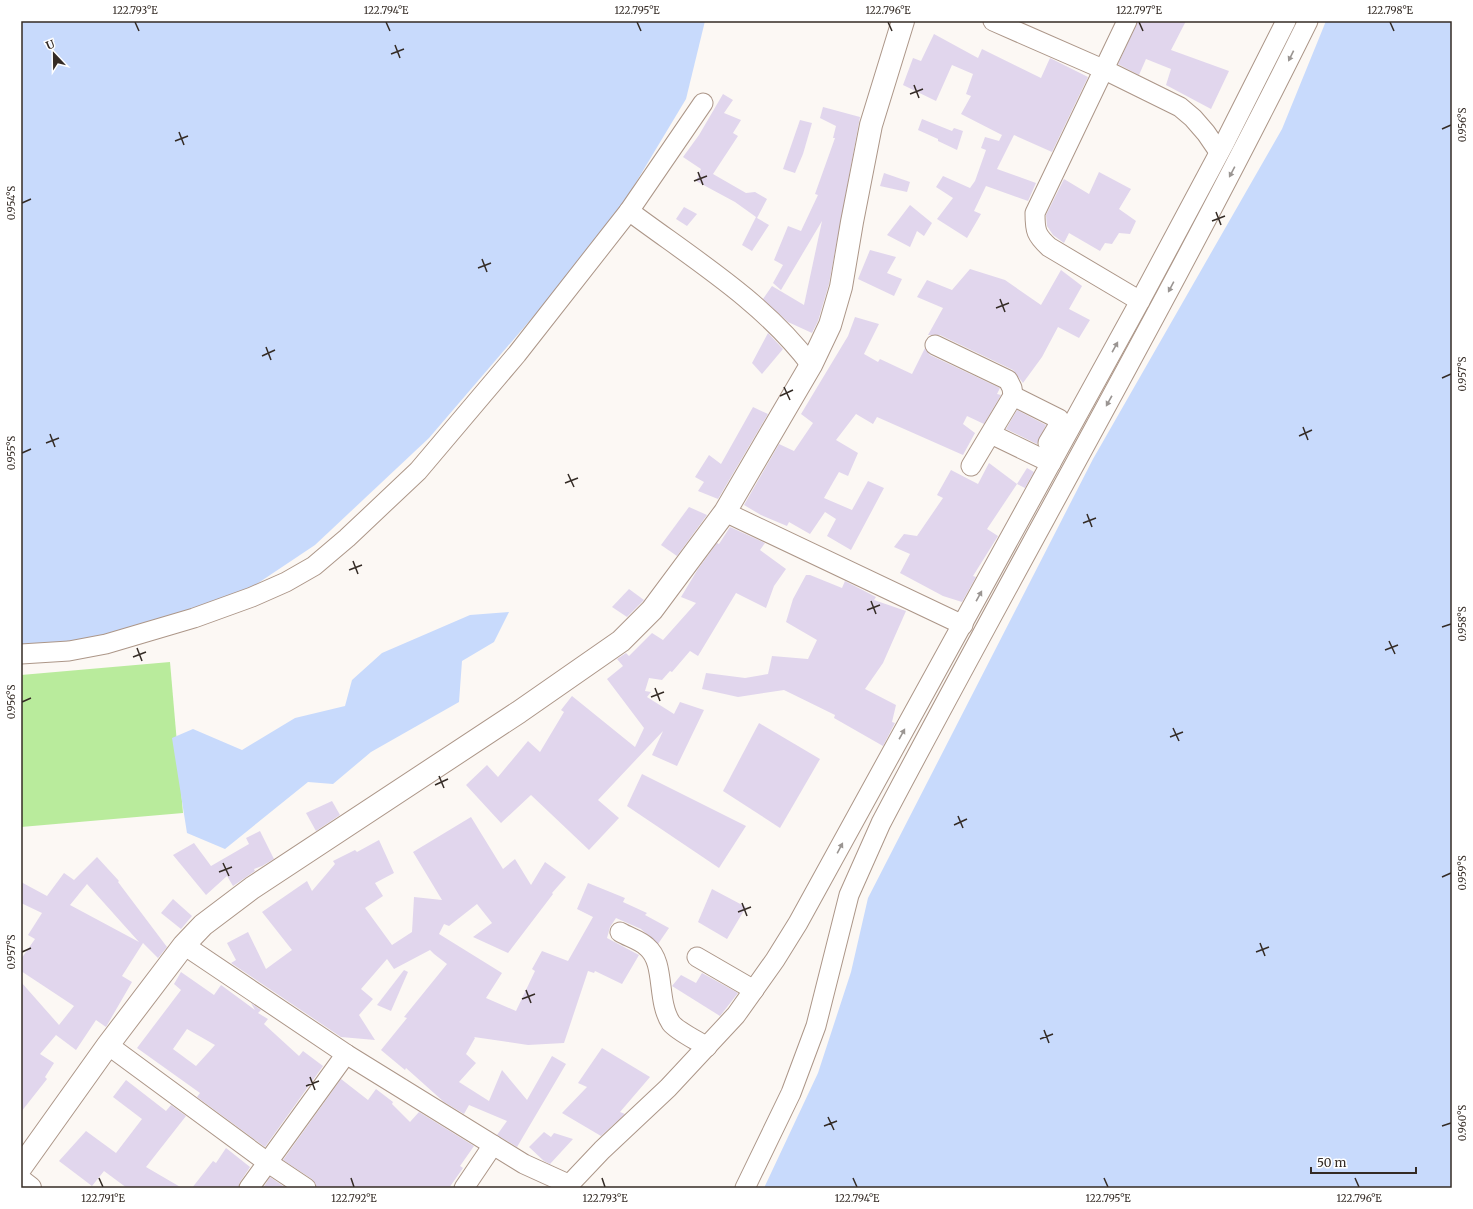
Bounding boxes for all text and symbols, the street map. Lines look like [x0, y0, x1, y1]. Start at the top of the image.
text: 122.793°E [113, 4, 158, 17]
text: 122.794°E [364, 4, 409, 17]
text: 122.795°E [614, 4, 660, 17]
text: 122.796°E [865, 4, 911, 17]
text: 122.797°E [1116, 4, 1162, 17]
text: 122.798°E [1367, 4, 1413, 17]
north arrow [34, 34, 74, 74]
text: U [44, 36, 57, 53]
one-way arrow [1288, 50, 1294, 62]
text: 0.956°S [1456, 108, 1469, 142]
one-way arrow [1229, 166, 1235, 177]
text: 0.954°S [5, 186, 18, 220]
one-way arrow [1168, 281, 1174, 292]
one-way arrow [1111, 341, 1118, 353]
text: 0.957°S [1456, 356, 1469, 391]
one-way arrow [1106, 395, 1112, 407]
text: 0.955°S [5, 436, 18, 470]
one-way arrow [975, 590, 982, 602]
text: 0.958°S [1456, 606, 1469, 642]
text: 0.956°S [5, 685, 18, 719]
one-way arrow [898, 728, 905, 740]
one-way arrow [837, 843, 843, 854]
text: 0.959°S [1456, 855, 1469, 891]
text: 0.957°S [5, 934, 18, 969]
text: 0.960°S [1456, 1105, 1469, 1141]
scale bar [1311, 1149, 1416, 1175]
text: 50 m [1317, 1155, 1346, 1170]
text: 122.791°E [81, 1192, 125, 1205]
text: 122.792°E [331, 1192, 377, 1205]
text: 122.793°E [583, 1192, 628, 1205]
text: 122.794°E [835, 1192, 880, 1205]
text: 122.795°E [1085, 1192, 1131, 1205]
text: 122.796°E [1336, 1192, 1382, 1205]

